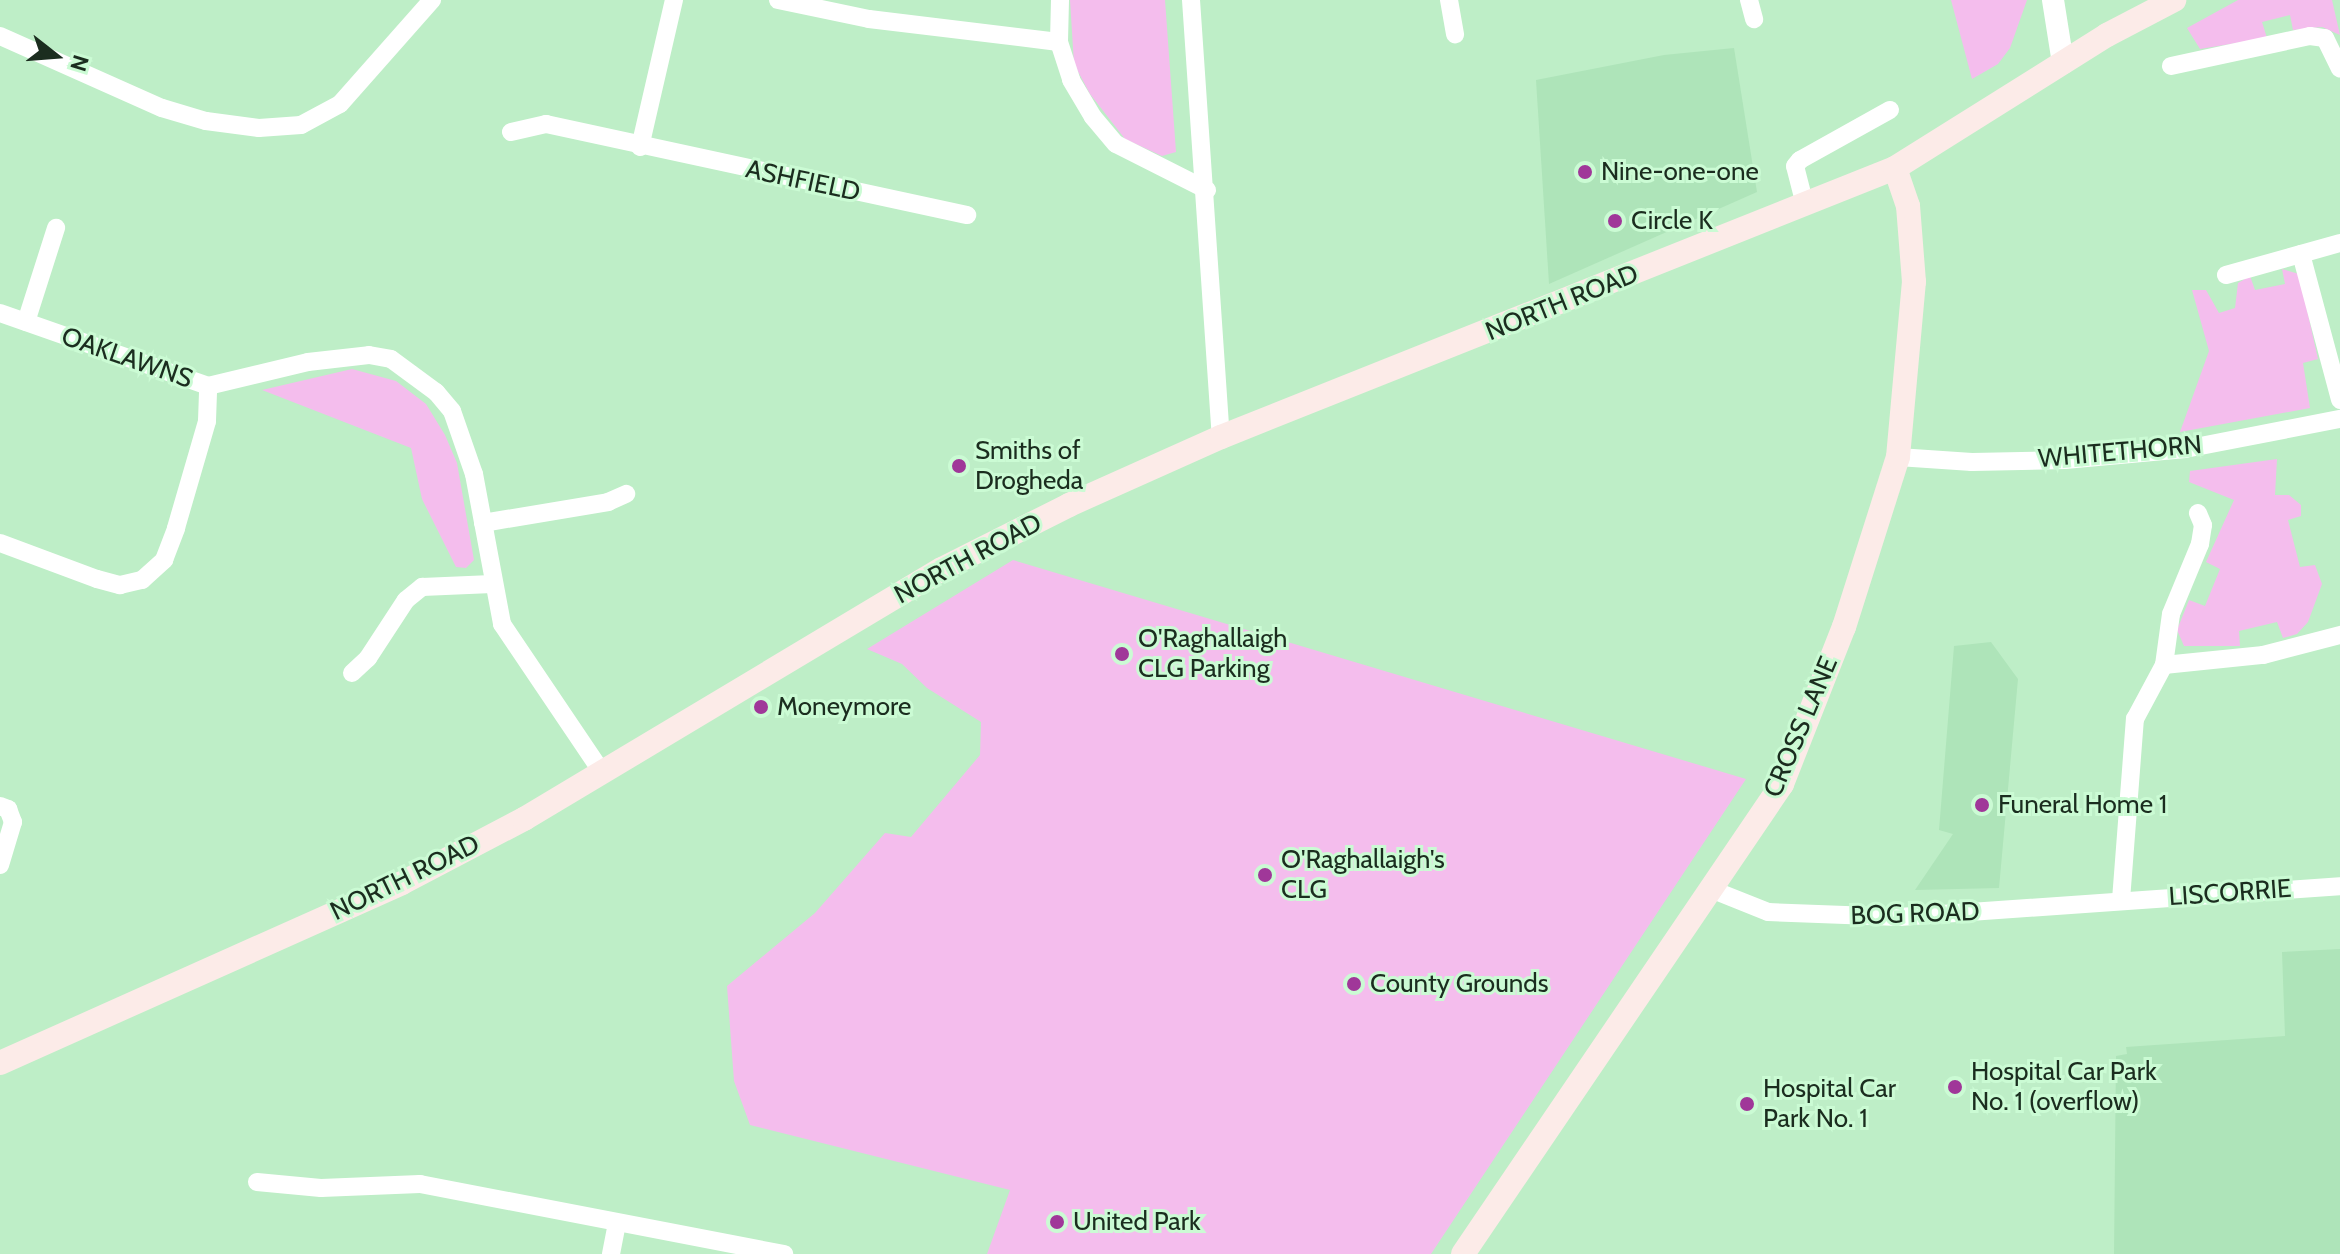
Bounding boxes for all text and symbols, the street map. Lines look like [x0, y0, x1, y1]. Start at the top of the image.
north arrow [16, 16, 96, 96]
text: N [64, 52, 95, 75]
street label: ASHFIELD [743, 154, 863, 208]
place label: Nine-one-one [1601, 156, 1759, 188]
marker: Nine-one-one [1576, 163, 1594, 181]
place label: Circle K [1631, 205, 1713, 237]
marker: Circle K [1606, 212, 1624, 230]
street label: NORTH ROAD [1481, 258, 1643, 348]
street label: OAKLAWNS [57, 321, 197, 395]
street label: WHITETHORN [2037, 429, 2203, 475]
place label: Smiths of Drogheda [975, 435, 1083, 496]
marker: Smiths of Drogheda [950, 457, 968, 475]
street label: NORTH ROAD [889, 507, 1047, 611]
place label: O'Raghallaigh CLG Parking [1138, 623, 1287, 684]
marker: O'Raghallaigh CLG Parking [1113, 645, 1131, 663]
street label: CROSS LANE [1757, 652, 1845, 802]
place label: Moneymore [777, 691, 911, 723]
marker: Moneymore [752, 698, 770, 716]
place label: Funeral Home 1 [1998, 789, 2167, 821]
marker: Funeral Home 1 [1973, 796, 1991, 814]
street label: NORTH ROAD [325, 828, 485, 928]
place label: O'Raghallaigh's CLG [1281, 844, 1445, 906]
marker: O'Raghallaigh's CLG [1256, 866, 1274, 884]
street label: LISCORRIE [2168, 873, 2292, 913]
street label: BOG ROAD [1850, 896, 1980, 932]
place label: County Grounds [1370, 968, 1548, 1000]
marker: County Grounds [1345, 975, 1363, 993]
place label: Hospital Car Park No. 1 (overflow) [1971, 1056, 2157, 1118]
place label: Hospital Car Park No. 1 [1763, 1073, 1896, 1134]
marker: Hospital Car Park No. 1 (overflow) [1946, 1078, 1964, 1096]
marker: Hospital Car Park No. 1 [1738, 1095, 1756, 1113]
place label: United Park [1073, 1206, 1201, 1238]
marker: United Park [1048, 1213, 1066, 1231]

